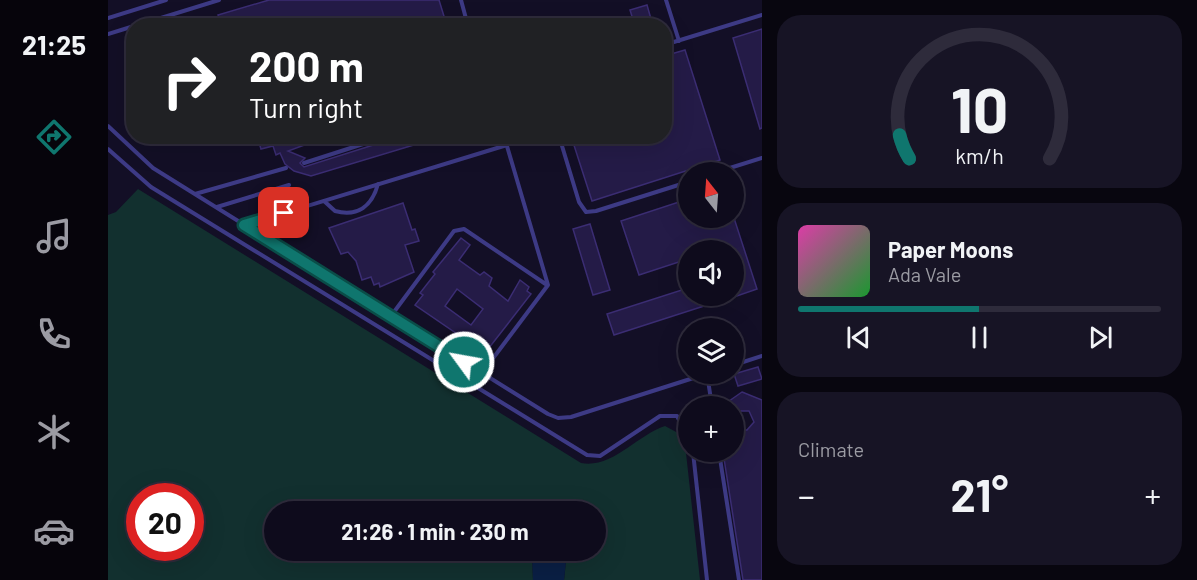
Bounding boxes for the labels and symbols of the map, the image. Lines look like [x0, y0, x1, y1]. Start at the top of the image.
north arrow [678, 162, 744, 228]
pin [258, 187, 309, 238]
position arrow [432, 330, 496, 394]
speed limit sign: 20 [126, 483, 204, 561]

